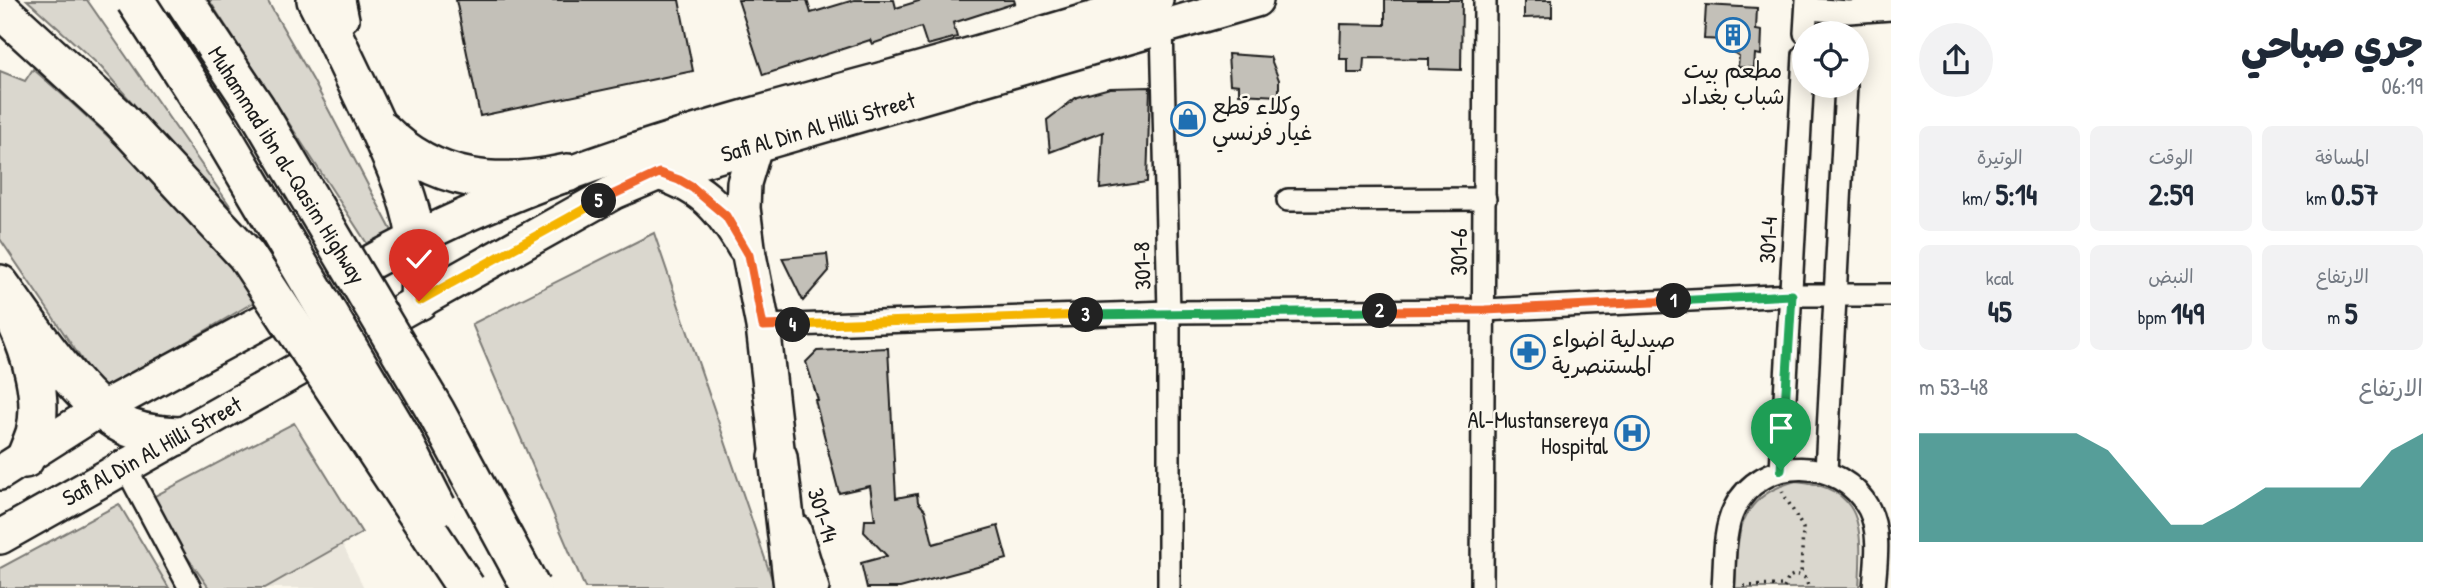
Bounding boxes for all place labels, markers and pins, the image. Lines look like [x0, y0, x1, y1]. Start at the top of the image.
building icon: مطعم بيت شباب بغداد [1714, 16, 1752, 54]
place label: مطعم بيت شباب بغداد [1681, 54, 1785, 111]
place label: وكلاء قطع غيار فرنسي [1212, 90, 1312, 153]
shop icon: وكلاء قطع غيار فرنسي [1169, 100, 1207, 138]
pin: 5 [582, 184, 616, 218]
pin [389, 229, 449, 301]
pin: 1 [1656, 284, 1692, 318]
pin: 2 [1362, 294, 1398, 328]
pin: 3 [1068, 298, 1104, 332]
pin: 4 [776, 308, 810, 342]
place label: صيدلية اضواء المستنصرية [1552, 323, 1675, 380]
pharmacy icon: صيدلية اضواء المستنصرية [1509, 333, 1547, 371]
pin [1751, 398, 1811, 470]
place label: Al-Mustansereya Hospital [1468, 404, 1609, 461]
hospital icon: Al-Mustansereya Hospital [1613, 414, 1651, 452]

